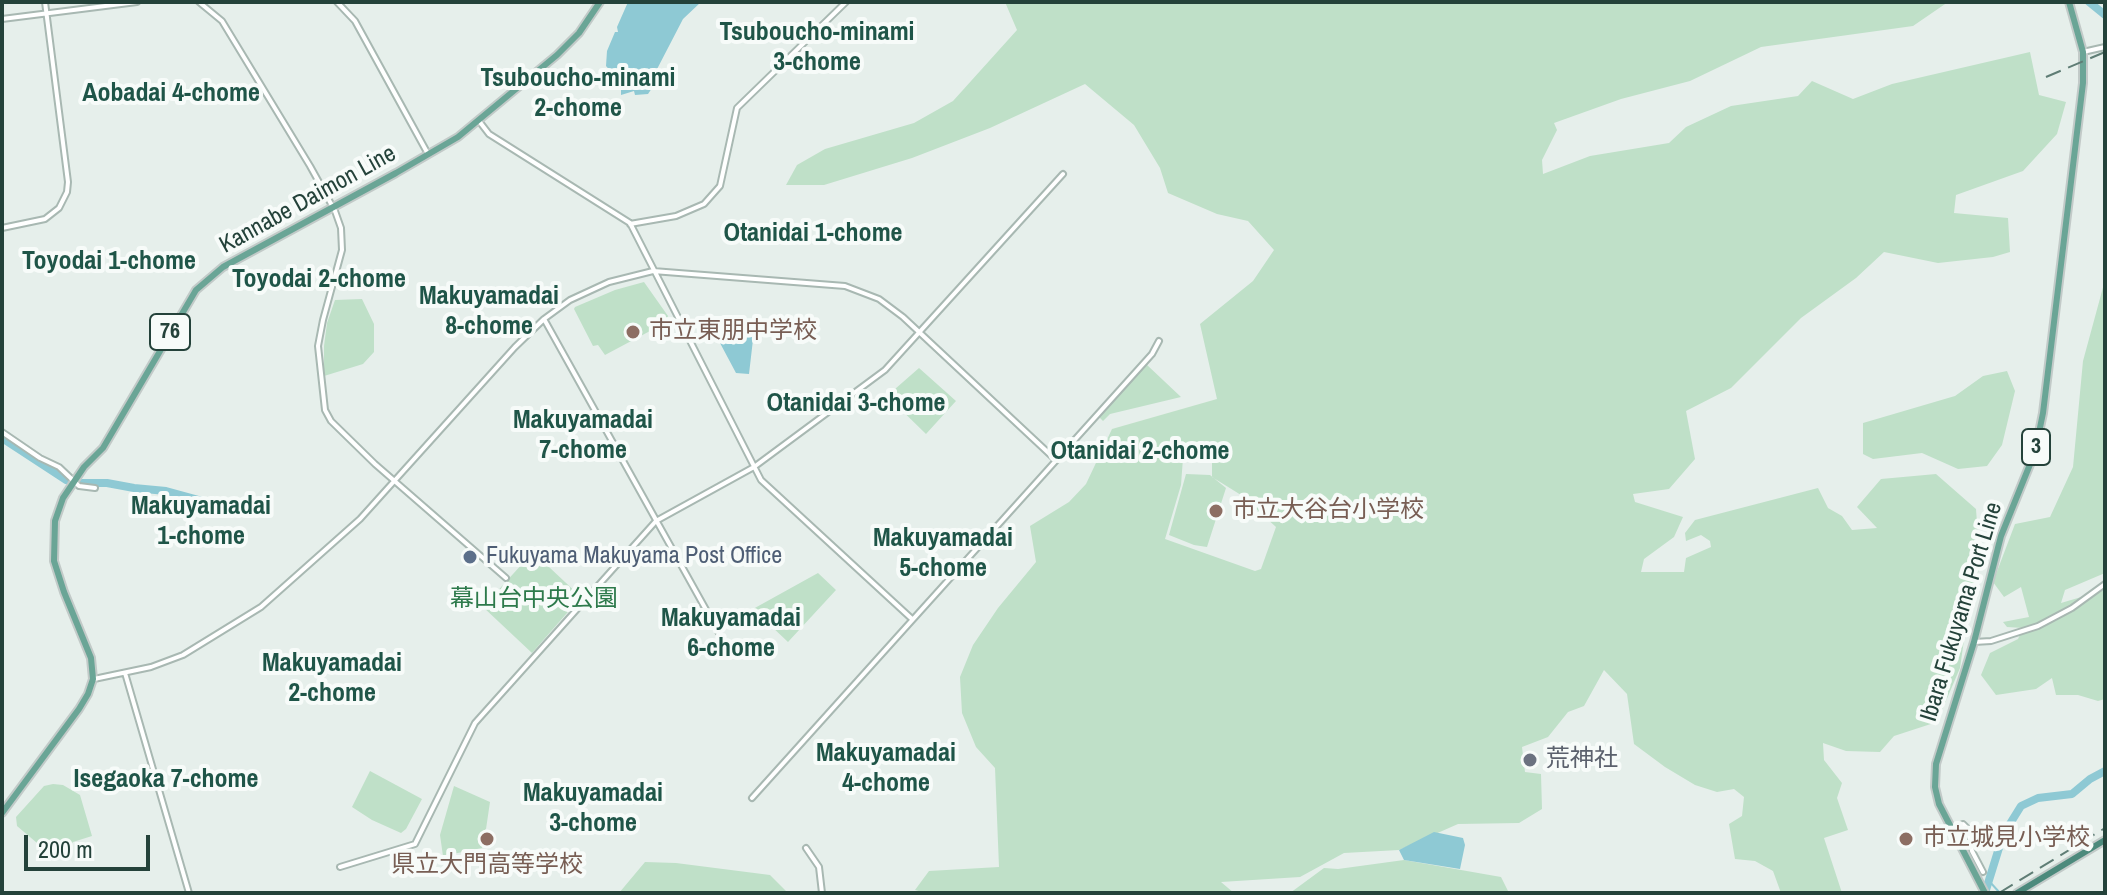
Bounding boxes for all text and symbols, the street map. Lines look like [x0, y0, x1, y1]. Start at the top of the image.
district label: Tsuboucho-minami 3-chome [719, 17, 915, 78]
district label: Tsuboucho-minami 2-chome [480, 63, 676, 124]
district label: Aobadai 4-chome [82, 78, 260, 110]
street label: Kannabe Daimon Line [215, 140, 401, 260]
district label: Otanidai 1-chome [724, 218, 902, 250]
district label: Toyodai 1-chome [22, 246, 196, 278]
district label: Toyodai 2-chome [232, 264, 406, 296]
district label: Makuyamadai 8-chome [419, 281, 559, 342]
road number: 76 [150, 314, 190, 350]
place label: 市立東朋中学校 [649, 318, 817, 346]
marker: 市立東朋中学校 [624, 323, 642, 341]
district label: Otanidai 3-chome [767, 388, 945, 420]
district label: Makuyamadai 7-chome [513, 405, 653, 466]
road number: 3 [2022, 429, 2050, 465]
district label: Otanidai 2-chome [1051, 436, 1229, 468]
district label: Makuyamadai 1-chome [131, 491, 271, 552]
place label: 市立大谷台小学校 [1232, 497, 1424, 525]
street label: Ibara Fukuyama Port Line [1915, 499, 2009, 725]
marker: 市立大谷台小学校 [1207, 502, 1225, 520]
district label: Makuyamadai 5-chome [873, 523, 1013, 584]
place label: Fukuyama Makuyama Post Office [486, 543, 782, 571]
marker: Fukuyama Makuyama Post Office [461, 548, 479, 566]
park label: 幕山台中央公園 [450, 586, 618, 614]
district label: Makuyamadai 6-chome [661, 603, 801, 664]
district label: Makuyamadai 2-chome [262, 648, 402, 710]
district label: Makuyamadai 4-chome [816, 738, 956, 800]
place label: 荒神社 [1546, 746, 1618, 774]
marker: 荒神社 [1521, 751, 1539, 769]
district label: Isegaoka 7-chome [74, 764, 258, 796]
district label: Makuyamadai 3-chome [523, 778, 663, 840]
scale bar [28, 819, 154, 869]
place label: 市立城見小学校 [1922, 825, 2090, 853]
marker: 県立大門高等学校 [478, 830, 496, 848]
marker: 市立城見小学校 [1897, 830, 1915, 848]
text: 200 m [38, 833, 93, 865]
place label: 県立大門高等学校 [391, 852, 583, 880]

